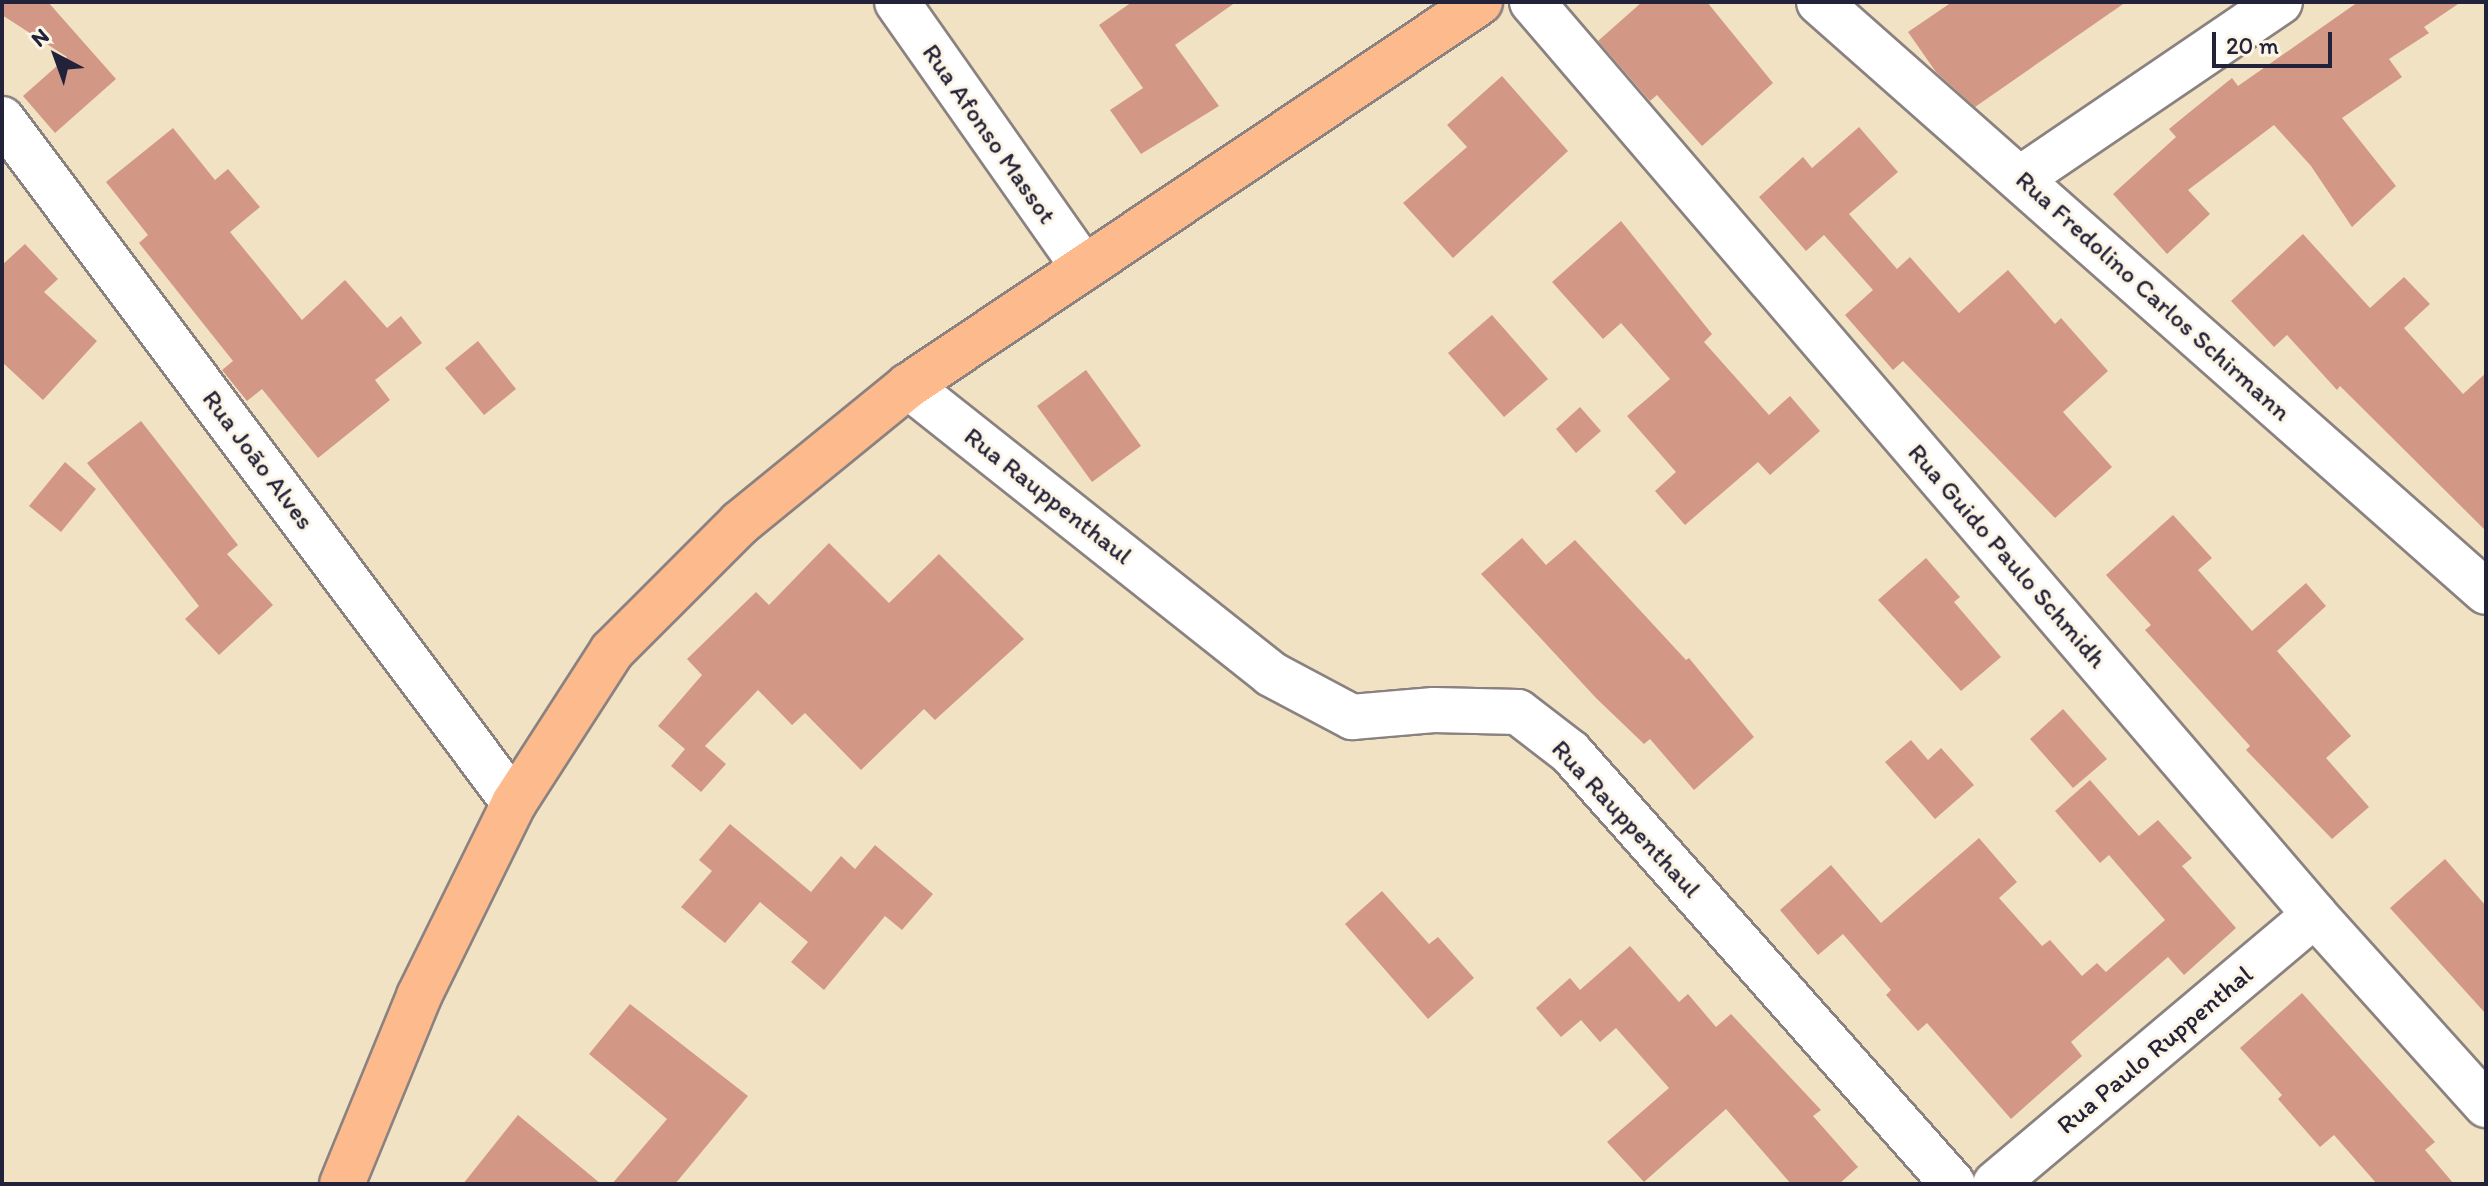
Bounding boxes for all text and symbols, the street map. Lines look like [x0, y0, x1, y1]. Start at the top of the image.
north arrow [16, 16, 96, 96]
scale bar [2216, 16, 2336, 66]
text: N [25, 22, 54, 53]
text: 20 m [2226, 31, 2279, 60]
street label: Rua Afonso Massot [915, 38, 1063, 230]
street label: Rua Fredolino Carlos Schirmann [2009, 165, 2297, 427]
street label: Rua João Alves [195, 384, 321, 536]
street label: Rua Rauppenthaul [958, 421, 1138, 571]
street label: Rua Guido Paulo Schmidh [1902, 438, 2112, 674]
street label: Rua Rauppenthaul [1545, 734, 1707, 904]
street label: Rua Paulo Ruppenthal [2051, 959, 2259, 1141]

